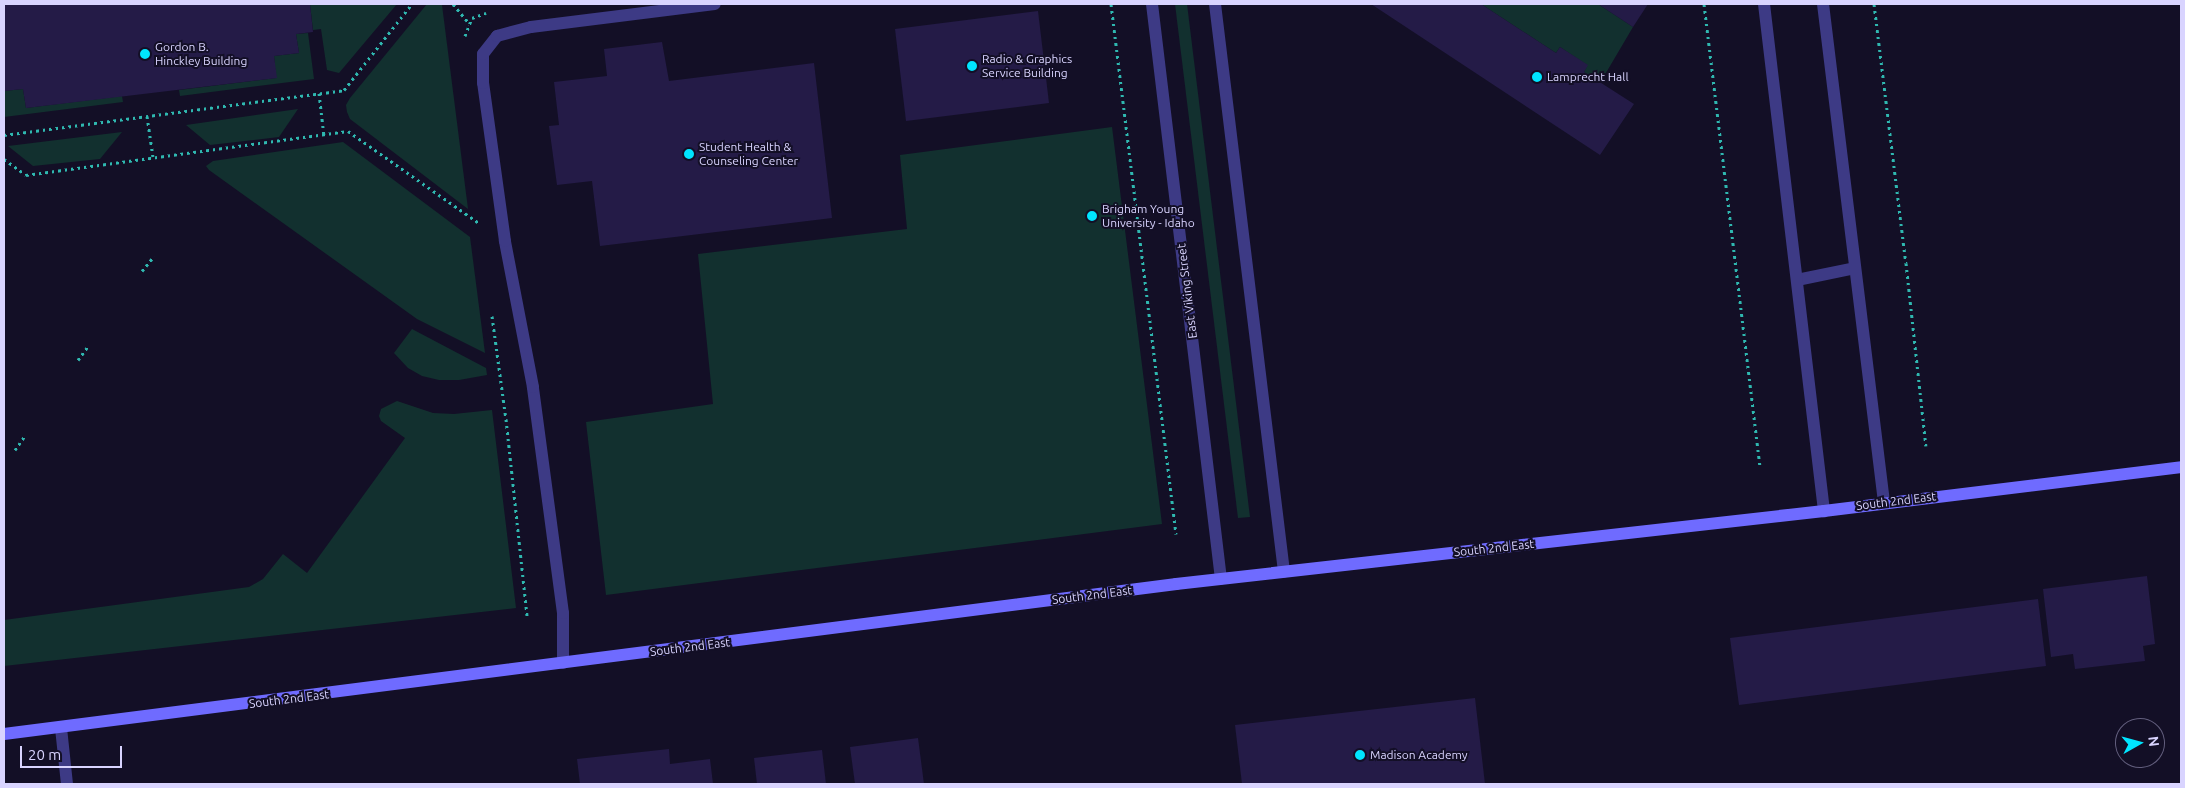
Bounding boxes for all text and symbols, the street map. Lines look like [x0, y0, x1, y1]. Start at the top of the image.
place label: Gordon B. Hinckley Building [155, 40, 247, 68]
marker: Gordon B. Hinckley Building [139, 48, 151, 60]
place label: Radio & Graphics Service Building [982, 52, 1072, 80]
marker: Radio & Graphics Service Building [966, 60, 978, 72]
place label: Lamprecht Hall [1547, 70, 1629, 84]
marker: Lamprecht Hall [1531, 71, 1543, 83]
place label: Student Health & Counseling Center [699, 140, 798, 168]
marker: Student Health & Counseling Center [683, 148, 695, 160]
place label: Brigham Young University - Idaho [1102, 202, 1195, 230]
marker: Brigham Young University - Idaho [1086, 210, 1098, 222]
street label: East Viking Street [1174, 243, 1200, 339]
street label: South 2nd East [1855, 489, 1937, 513]
street label: South 2nd East [1453, 537, 1535, 559]
street label: South 2nd East [1051, 583, 1133, 607]
street label: South 2nd East [649, 635, 731, 659]
street label: South 2nd East [248, 687, 330, 711]
north arrow [2115, 718, 2165, 768]
text: N [2145, 735, 2162, 747]
scale bar [22, 736, 125, 768]
text: 20 m [28, 746, 61, 763]
place label: Madison Academy [1370, 748, 1468, 762]
marker: Madison Academy [1354, 749, 1366, 761]

